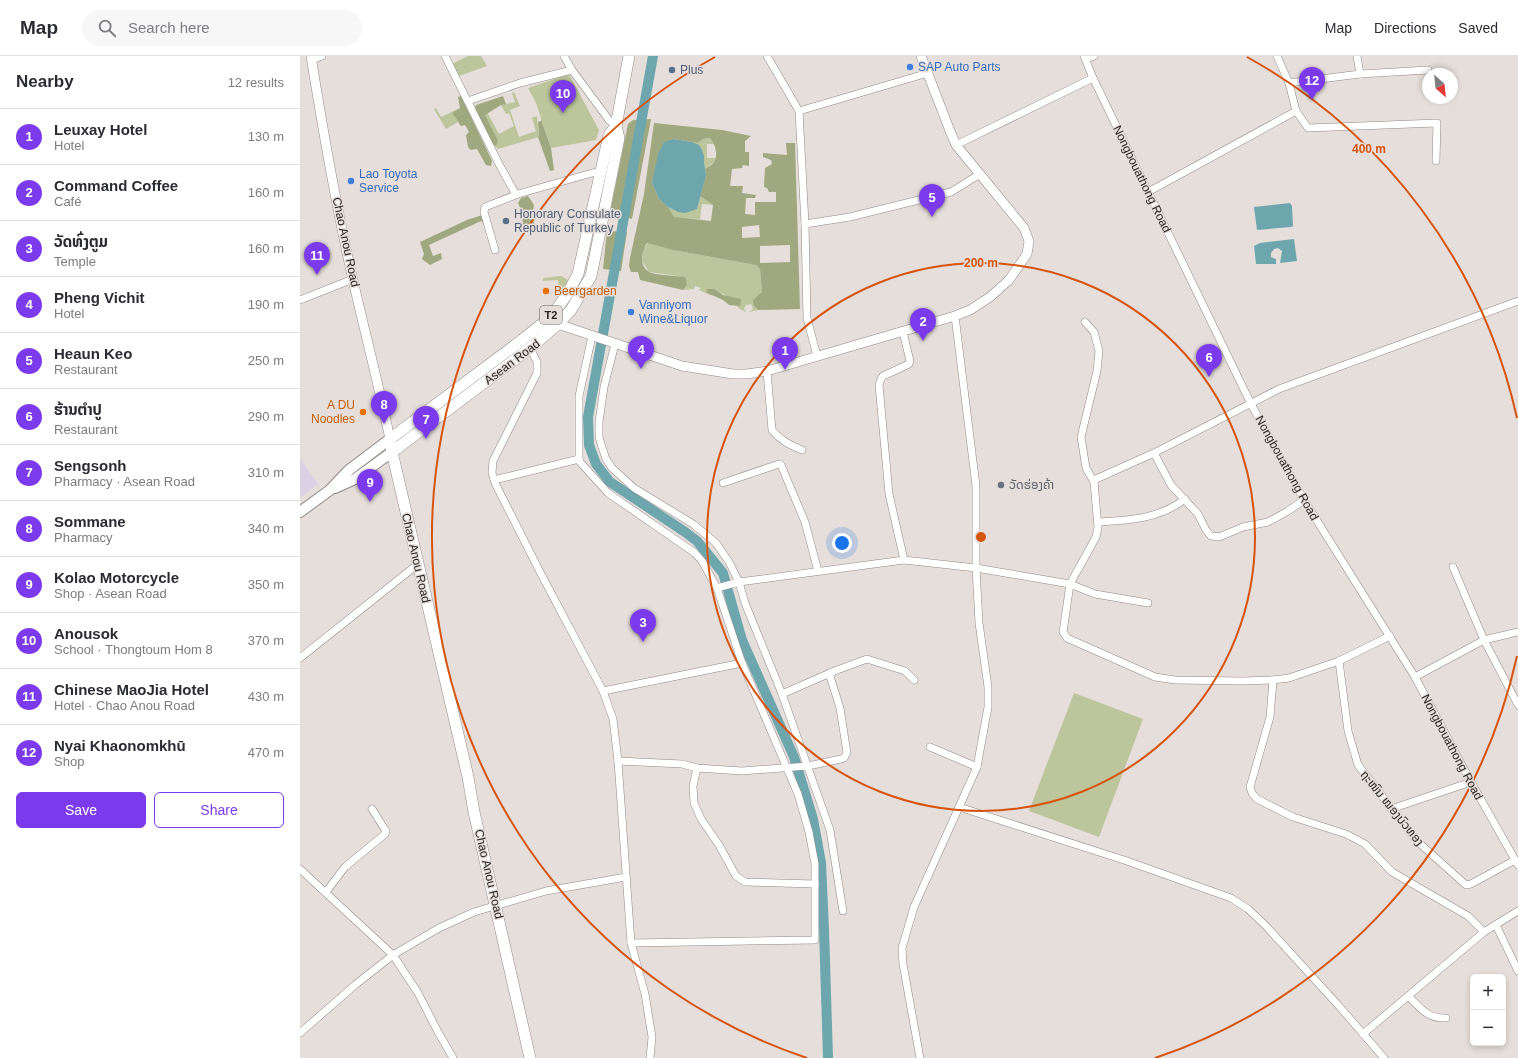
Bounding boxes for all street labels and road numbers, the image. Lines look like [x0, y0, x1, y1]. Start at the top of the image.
street label: Nongbouathong Road [1110, 123, 1174, 235]
street label: Chao Anou Road [330, 196, 362, 288]
road number: T2 [540, 306, 562, 324]
street label: Asean Road [481, 337, 543, 387]
street label: Nongbouathong Road [1252, 413, 1322, 523]
street label: Chao Anou Road [399, 512, 433, 604]
street label: Nongbouathong Road [1418, 692, 1486, 802]
street label: ຖະໜົນ ໝອງບົວທອງ [1357, 767, 1427, 849]
street label: Chao Anou Road [472, 828, 506, 920]

